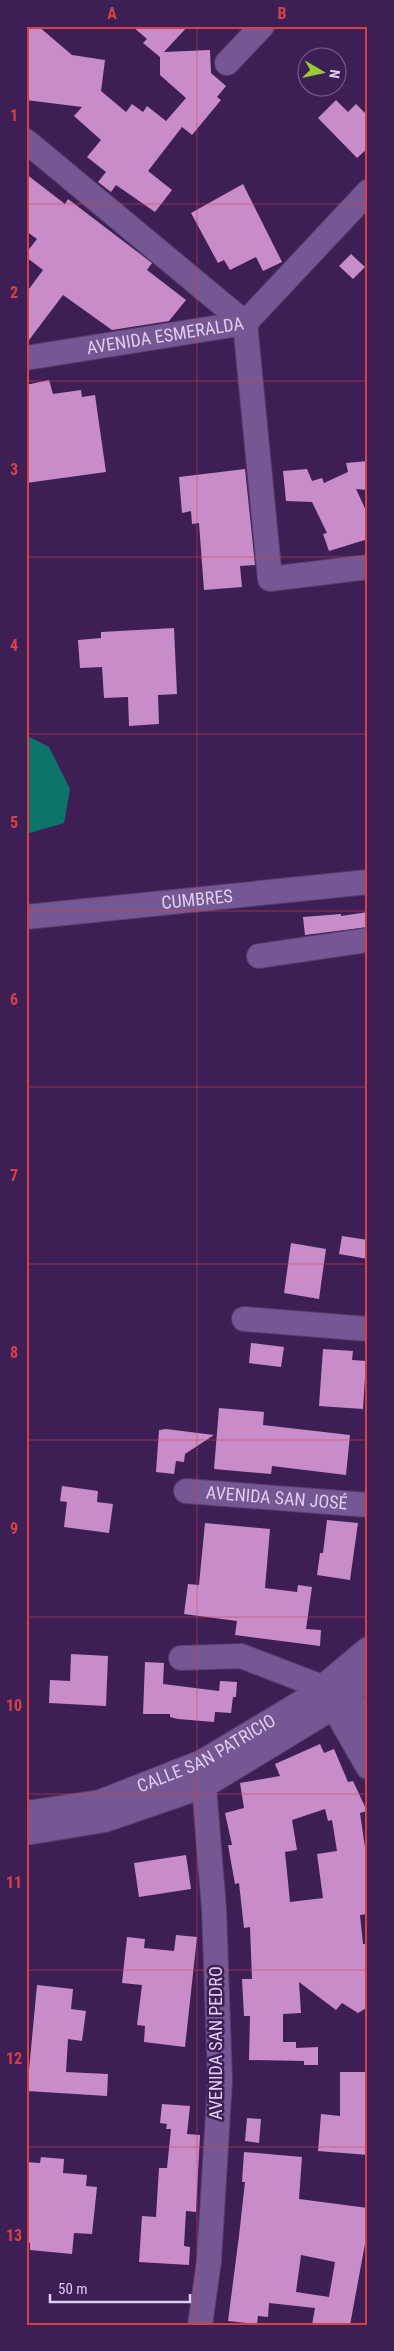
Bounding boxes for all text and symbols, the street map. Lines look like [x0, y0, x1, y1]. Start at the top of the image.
text: A [107, 4, 117, 23]
text: B [278, 4, 287, 23]
north arrow [296, 48, 346, 98]
text: N [326, 69, 343, 80]
text: 1 [10, 106, 18, 125]
text: 2 [10, 283, 18, 302]
street label: AVENIDA ESMERALDA [85, 312, 246, 358]
text: 3 [10, 460, 18, 479]
text: 4 [10, 636, 18, 655]
text: 5 [10, 813, 18, 832]
street label: CUMBRES [160, 885, 234, 913]
text: 6 [10, 990, 18, 1009]
text: 7 [10, 1166, 18, 1185]
text: 8 [10, 1343, 18, 1362]
street label: AVENIDA SAN JOSÉ [205, 1482, 348, 1513]
text: 9 [10, 1519, 18, 1538]
text: 10 [6, 1696, 22, 1715]
street label: CALLE SAN PATRICIO [134, 1709, 279, 1796]
text: 11 [6, 1873, 22, 1892]
street label: AVENIDA SAN PEDRO [205, 1966, 226, 2120]
text: 12 [6, 2049, 22, 2068]
text: 13 [6, 2226, 22, 2245]
scale bar [50, 2271, 190, 2303]
text: 50 m [58, 2280, 88, 2298]

